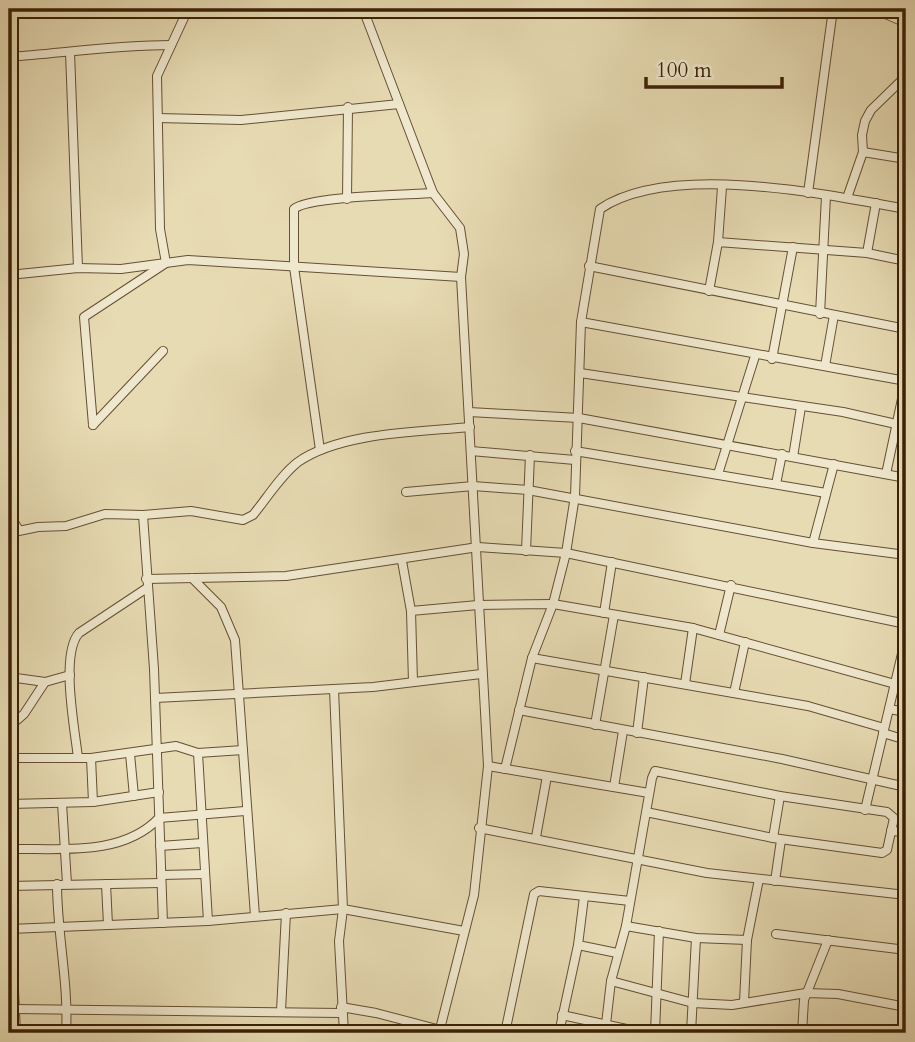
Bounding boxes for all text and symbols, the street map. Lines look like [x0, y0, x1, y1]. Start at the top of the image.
scale bar [646, 46, 782, 90]
text: 100 m [656, 56, 712, 85]

